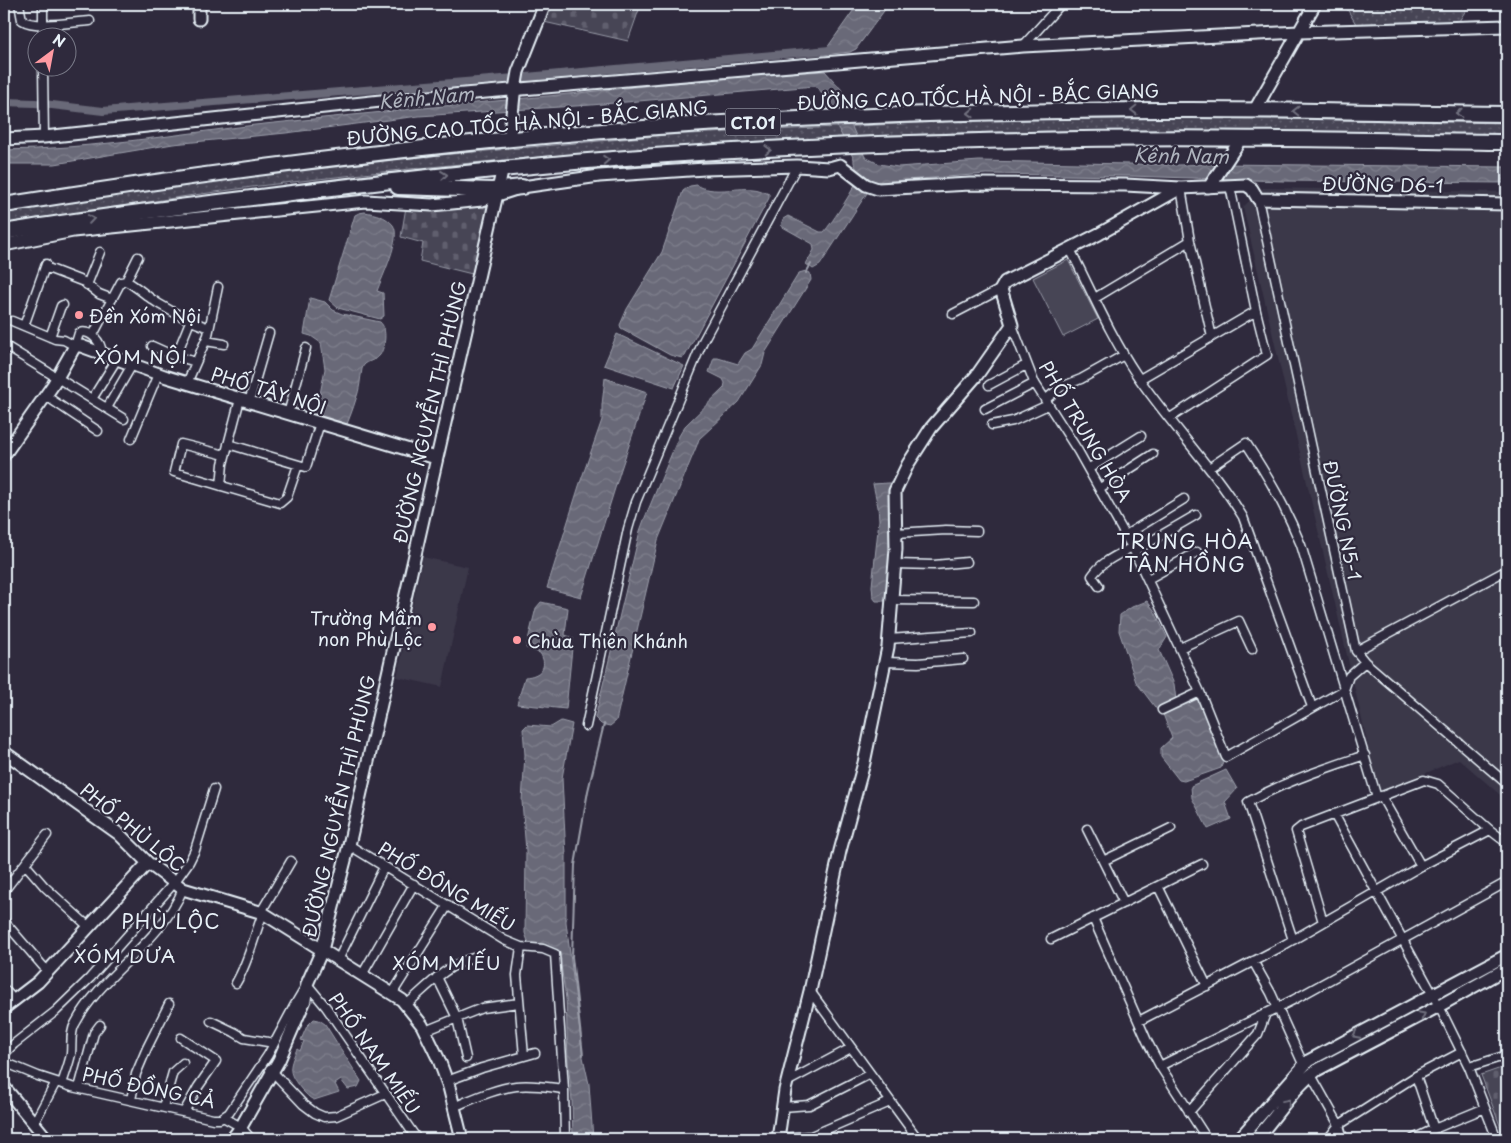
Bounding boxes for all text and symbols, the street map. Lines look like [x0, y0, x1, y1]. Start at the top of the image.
north arrow [28, 28, 78, 78]
text: N [49, 29, 69, 52]
street label: ĐƯỜNG CAO TỐC HÀ NỘI - BẮC GIANG [796, 75, 1160, 116]
water label: Kênh Nam [377, 79, 475, 115]
street label: ĐƯỜNG CAO TỐC HÀ NỘI - BẮC GIANG [345, 92, 709, 151]
one-way arrow [1129, 105, 1137, 115]
one-way arrow [1292, 106, 1300, 116]
road number: CT.01 [726, 108, 780, 136]
one-way arrow [967, 108, 975, 119]
one-way arrow [1454, 108, 1462, 118]
water label: Kênh Nam [1133, 140, 1230, 170]
one-way arrow [764, 144, 772, 155]
one-way arrow [602, 154, 610, 165]
street label: ĐƯỜNG D6-1 [1322, 169, 1444, 199]
one-way arrow [440, 170, 448, 181]
one-way arrow [87, 214, 96, 224]
street label: ĐƯỜNG NGUYỄN THÌ PHÙNG [384, 278, 472, 546]
place label: Đền Xóm Nội [89, 302, 201, 329]
marker: Đền Xóm Nội [73, 309, 85, 321]
district label: XÓM NỘI [94, 342, 188, 370]
street label: PHỐ TRUNG HÒA [1033, 355, 1139, 507]
street label: PHỐ TÂY NỘI [208, 360, 330, 420]
street label: ĐƯỜNG N5-1 [1317, 458, 1369, 582]
district label: TRUNG HÒA TÂN HỒNG [1116, 526, 1254, 579]
place label: Trường Mầm non Phù Lộc [310, 604, 422, 652]
marker: Trường Mầm non Phù Lộc [426, 621, 438, 633]
place label: Chùa Thiên Khánh [527, 627, 688, 654]
marker: Chùa Thiên Khánh [511, 634, 523, 646]
street label: ĐƯỜNG NGUYỄN THÌ PHÙNG [293, 672, 381, 940]
street label: PHỐ PHÙ LỘC [75, 776, 191, 878]
street label: PHỐ ĐÔNG MIẾU [373, 834, 521, 938]
district label: PHÙ LỘC [121, 906, 221, 936]
district label: XÓM DƯA [74, 941, 176, 969]
district label: XÓM MIẾU [392, 948, 502, 976]
street label: PHỐ NAM MIẾU [323, 987, 427, 1119]
one-way arrow [1417, 1011, 1426, 1021]
one-way arrow [1352, 1029, 1361, 1039]
street label: PHỐ ĐỒNG CẢ [80, 1060, 218, 1114]
one-way arrow [1281, 1099, 1290, 1108]

